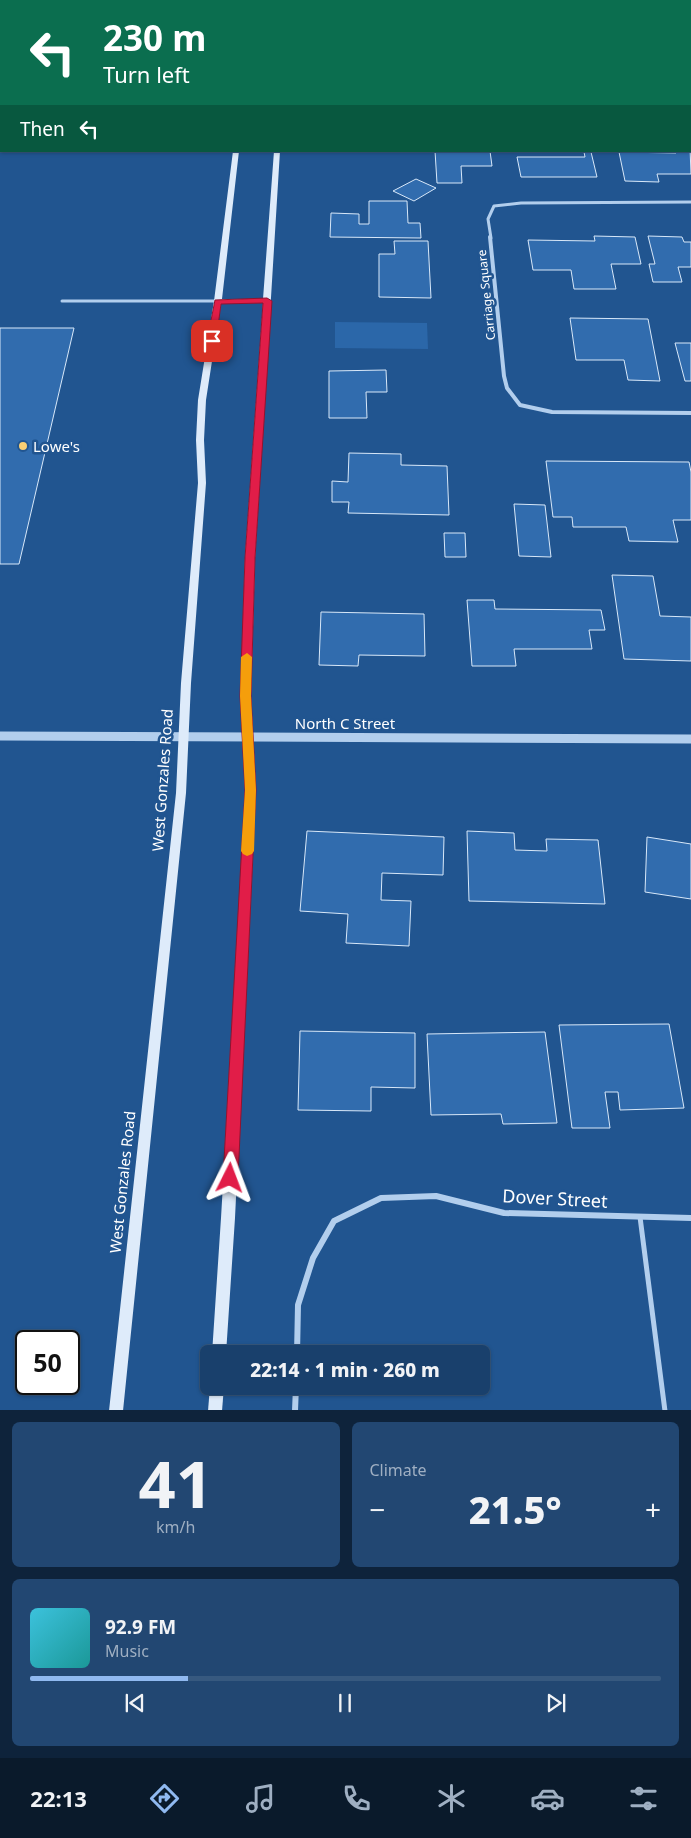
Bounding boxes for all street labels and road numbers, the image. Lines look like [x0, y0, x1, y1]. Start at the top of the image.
street label: Carriage Square [473, 249, 499, 341]
street label: West Gonzales Road [147, 708, 177, 852]
street label: North C Street [295, 713, 396, 733]
street label: West Gonzales Road [105, 1110, 139, 1254]
street label: Dover Street [502, 1183, 609, 1213]

